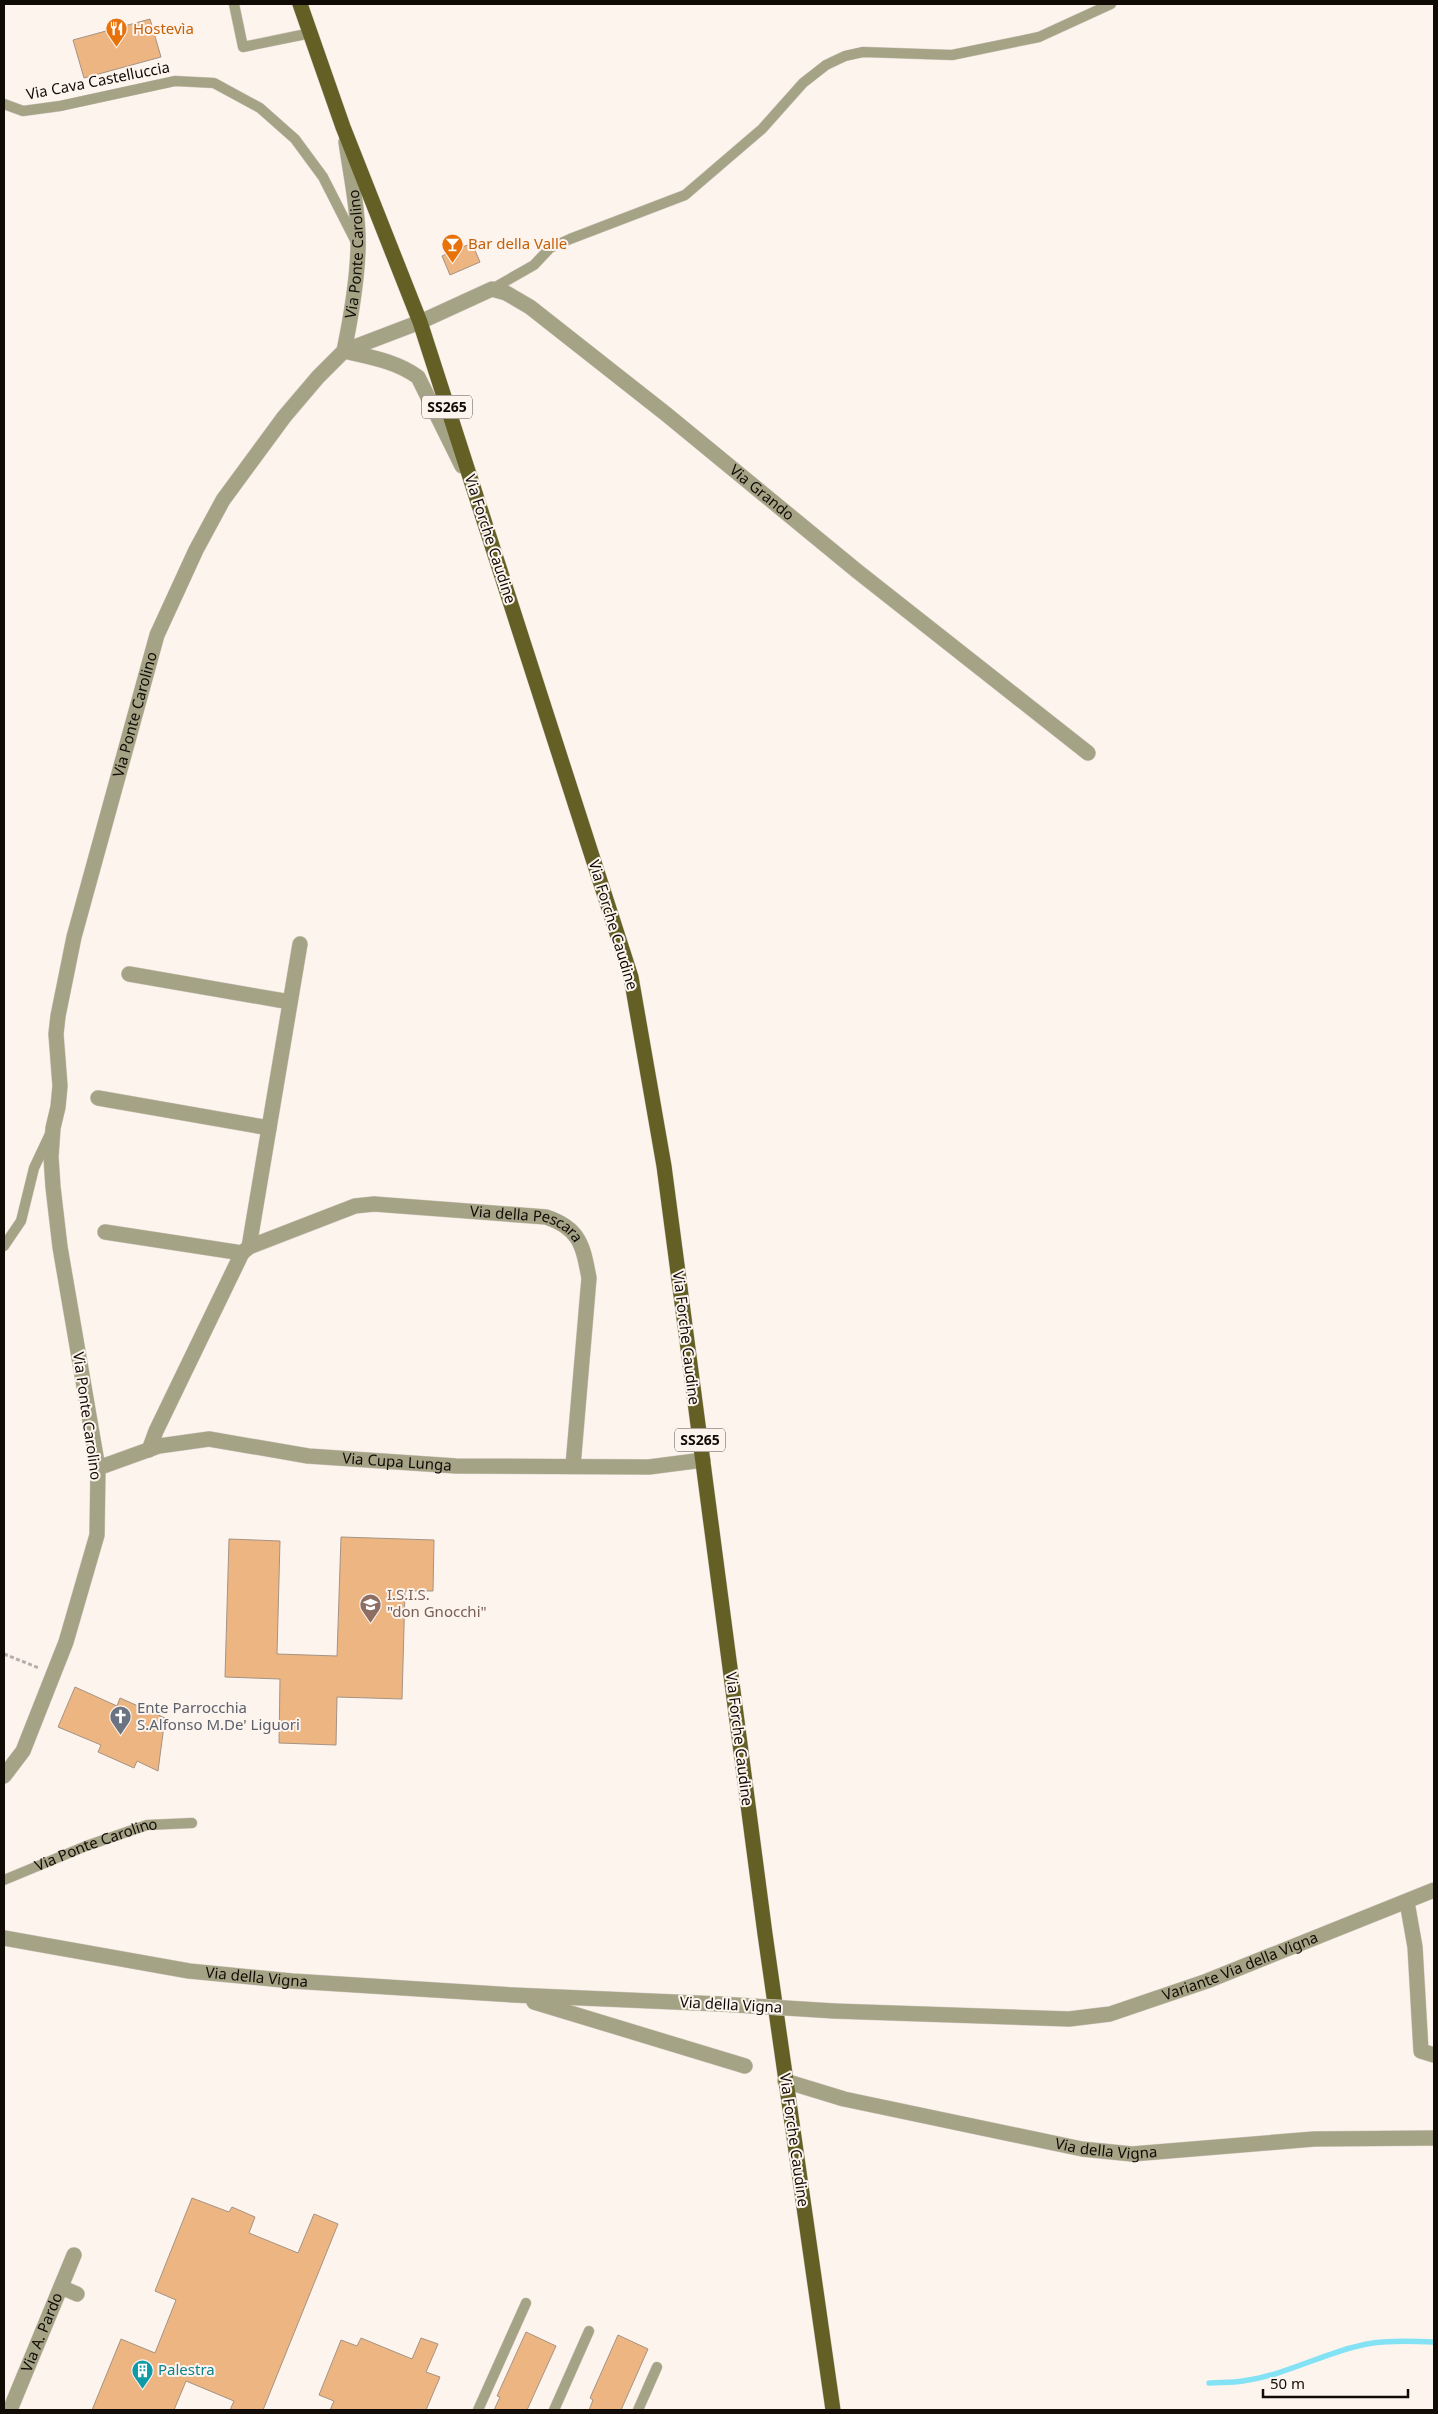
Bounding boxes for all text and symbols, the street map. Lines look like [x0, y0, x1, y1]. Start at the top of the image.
restaurant icon: Hostevìa [105, 17, 129, 48]
place label: Hostevìa [133, 18, 194, 38]
street label: Via Cava Castelluccia [24, 56, 171, 104]
street label: Via Ponte Carolino [339, 188, 367, 320]
bar icon: Bar della Valle [440, 232, 464, 263]
place label: Bar della Valle [468, 233, 567, 253]
road number: SS265 [422, 396, 472, 418]
street label: Via Grando [726, 459, 799, 524]
street label: Via Forche Caudine [461, 472, 521, 606]
street label: Via Ponte Carolino [107, 649, 161, 779]
street label: Via Forche Caudine [585, 857, 643, 992]
street label: Via della Pescara [469, 1200, 588, 1246]
street label: Via Forche Caudine [669, 1270, 705, 1406]
street label: Via Ponte Carolino [69, 1350, 107, 1481]
road number: SS265 [675, 1428, 725, 1452]
street label: Via Cupa Lunga [342, 1447, 452, 1475]
place label: I.S.I.S. "don Gnocchi" [387, 1584, 487, 1621]
school or university icon: I.S.I.S. "don Gnocchi" [359, 1592, 383, 1623]
street label: Via Forche Caudine [722, 1671, 758, 1807]
place label: Ente Parrocchia S.Alfonso M.De' Liguori [137, 1697, 300, 1734]
church icon: Ente Parrocchia S.Alfonso M.De' Liguori [109, 1705, 133, 1736]
street label: Via Ponte Carolino [31, 1814, 158, 1875]
street label: Variante Via della Vigna [1159, 1927, 1321, 2005]
street label: Via della Vigna [205, 1962, 309, 1991]
street label: Via della Vigna [679, 1991, 783, 2017]
street label: Via Forche Caudine [776, 2072, 814, 2208]
street label: Via della Vigna [1053, 2133, 1158, 2163]
street label: Via A. Pardo [16, 2289, 66, 2375]
building icon: Palestra [130, 2358, 154, 2389]
place label: Palestra [158, 2359, 215, 2379]
scale bar [1263, 2366, 1408, 2398]
text: 50 m [1270, 2373, 1305, 2393]

